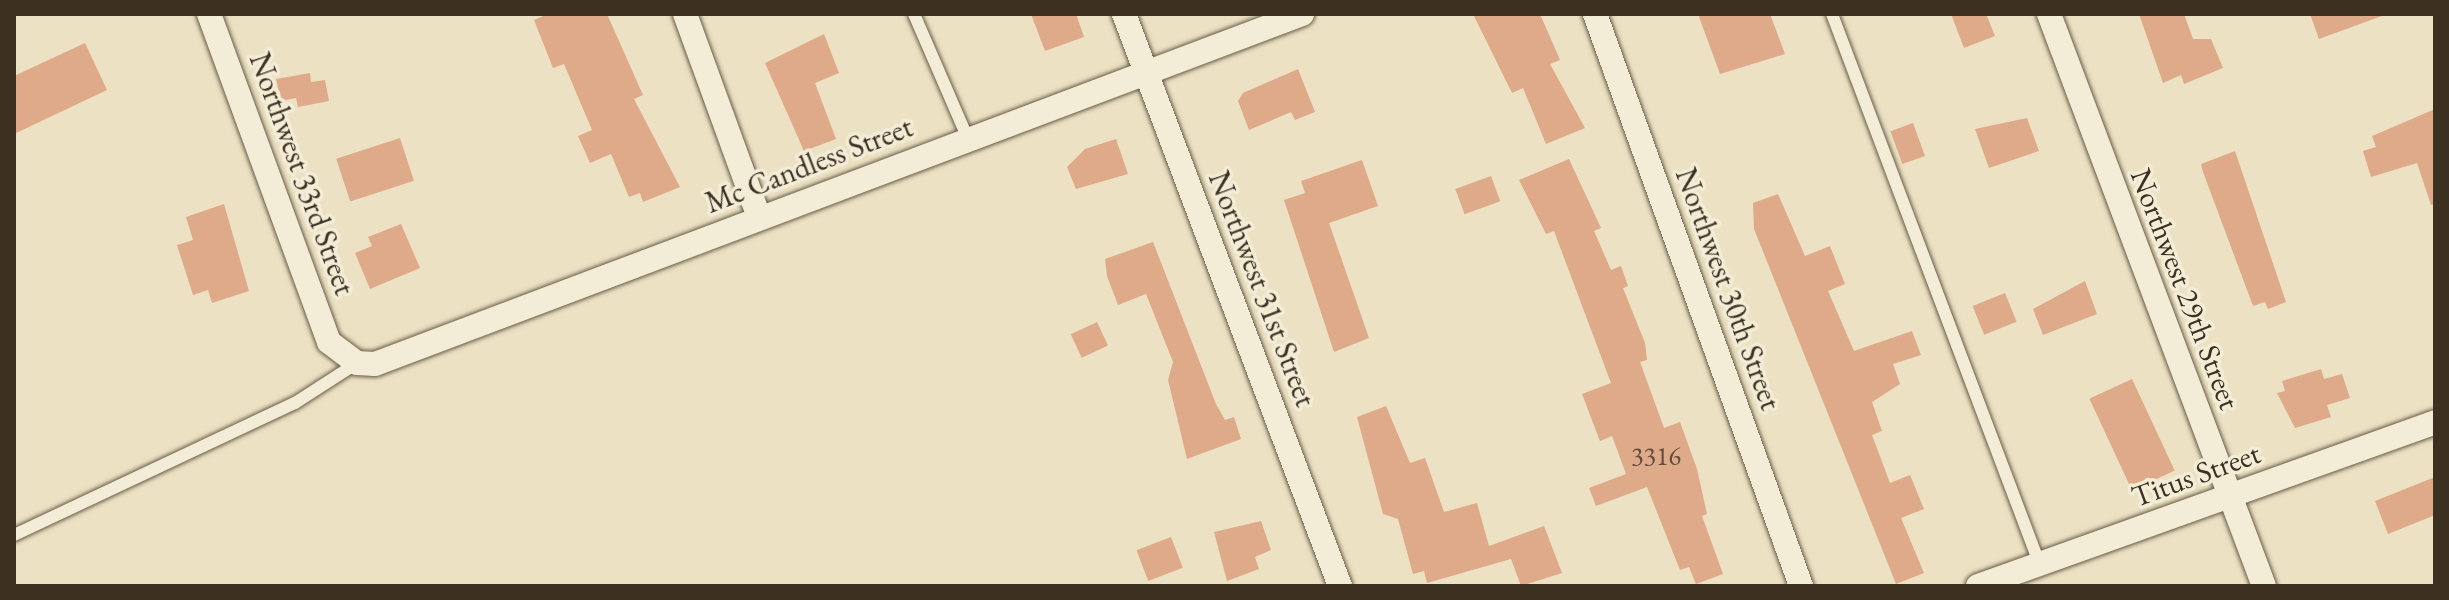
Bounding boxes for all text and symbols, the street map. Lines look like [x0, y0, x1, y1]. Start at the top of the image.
street label: Northwest 33rd Street [241, 48, 363, 300]
street label: Mc Candless Street [700, 109, 918, 221]
street label: Northwest 30th Street [1667, 163, 1789, 415]
street label: Northwest 29th Street [2123, 164, 2247, 414]
street label: Northwest 31st Street [1201, 166, 1323, 412]
street label: Titus Street [2127, 435, 2265, 515]
house number: 3316 [1631, 441, 1681, 473]

